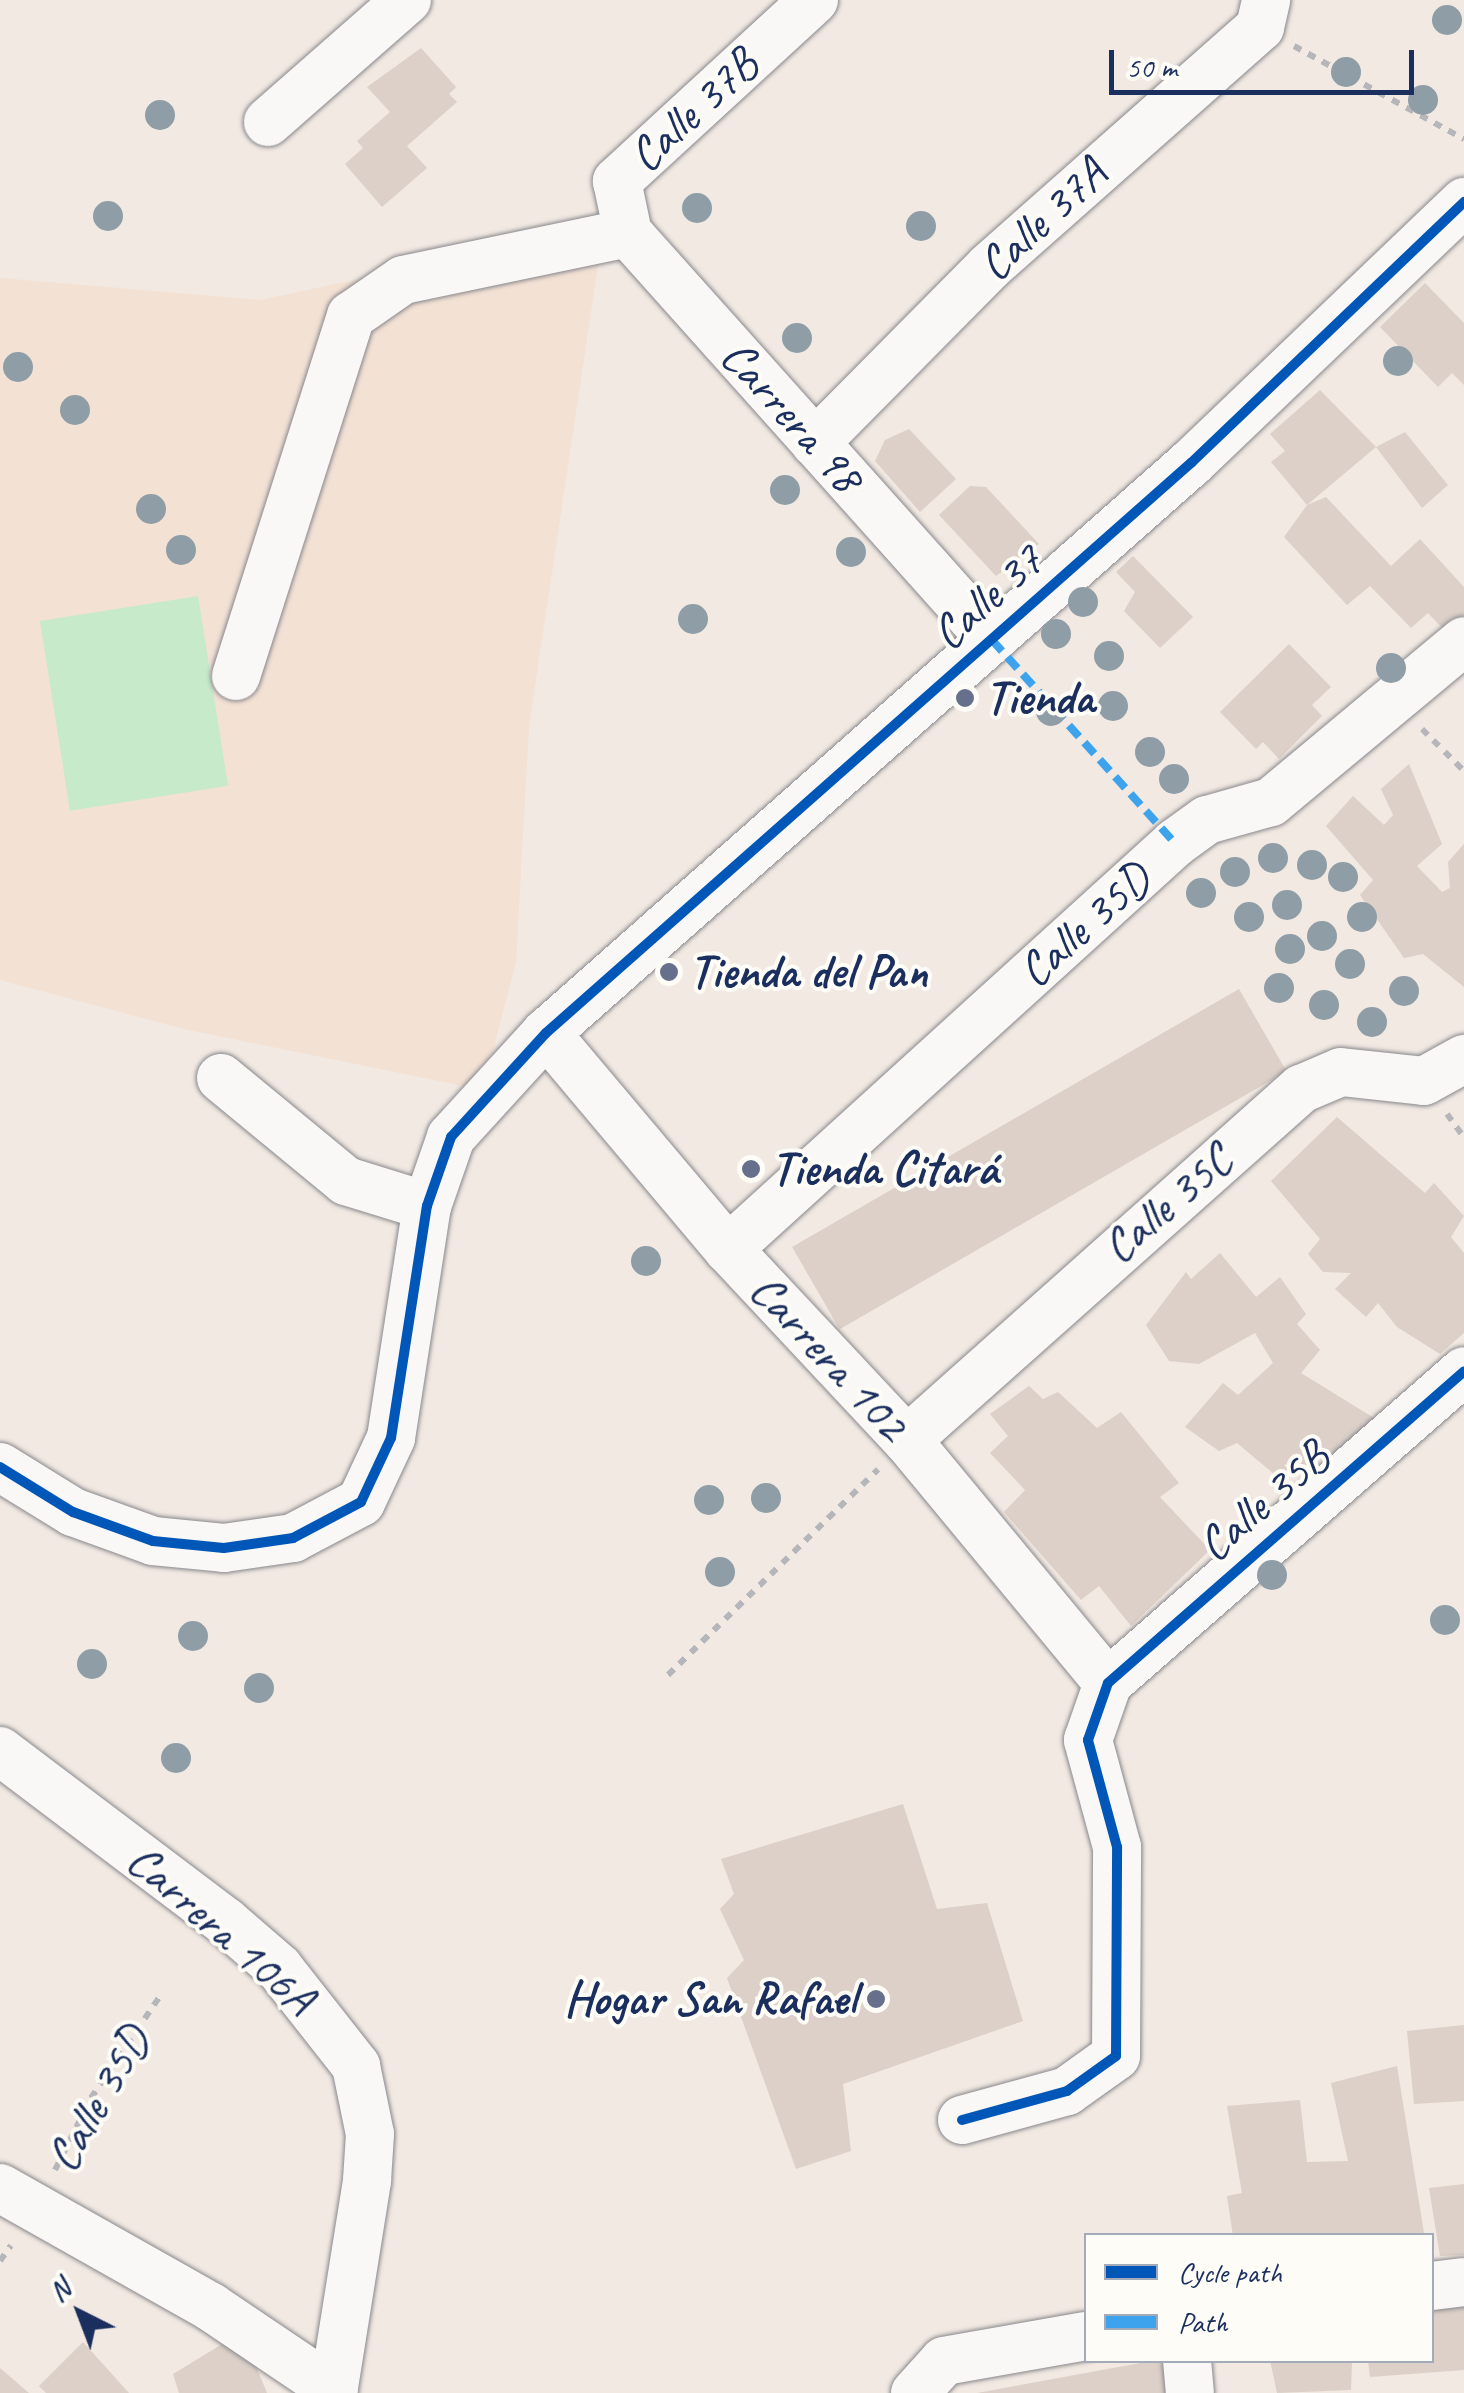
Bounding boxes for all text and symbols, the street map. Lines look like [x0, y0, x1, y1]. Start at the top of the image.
scale bar [1114, 30, 1419, 92]
street label: Calle 37B [617, 36, 769, 184]
text: 50 m [1126, 48, 1177, 86]
street label: Calle 37A [966, 145, 1118, 293]
street label: Carrera 98 [709, 328, 875, 504]
street label: Calle 37 [919, 532, 1055, 662]
place label: Tienda [985, 669, 1094, 727]
marker: Tienda [954, 687, 976, 709]
street label: Calle 35D [1006, 851, 1162, 999]
place label: Tienda del Pan [689, 943, 929, 1001]
marker: Tienda del Pan [658, 961, 680, 983]
street label: Calle 35C [1090, 1132, 1244, 1276]
place label: Tienda Citará [771, 1140, 998, 1198]
marker: Tienda Citará [740, 1158, 762, 1180]
street label: Carrera 102 [737, 1262, 921, 1452]
street label: Calle 35B [1186, 1428, 1340, 1574]
street label: Carrera 106A [115, 1831, 327, 2027]
place label: Hogar San Rafael [561, 1970, 856, 2028]
marker: Hogar San Rafael [865, 1988, 887, 2010]
street label: Calle 35D [34, 2016, 162, 2182]
legend [1084, 2233, 1434, 2363]
text: Cycle path [1178, 2253, 1282, 2291]
north arrow [30, 2263, 130, 2363]
text: N [41, 2272, 78, 2309]
text: Path [1178, 2303, 1227, 2341]

